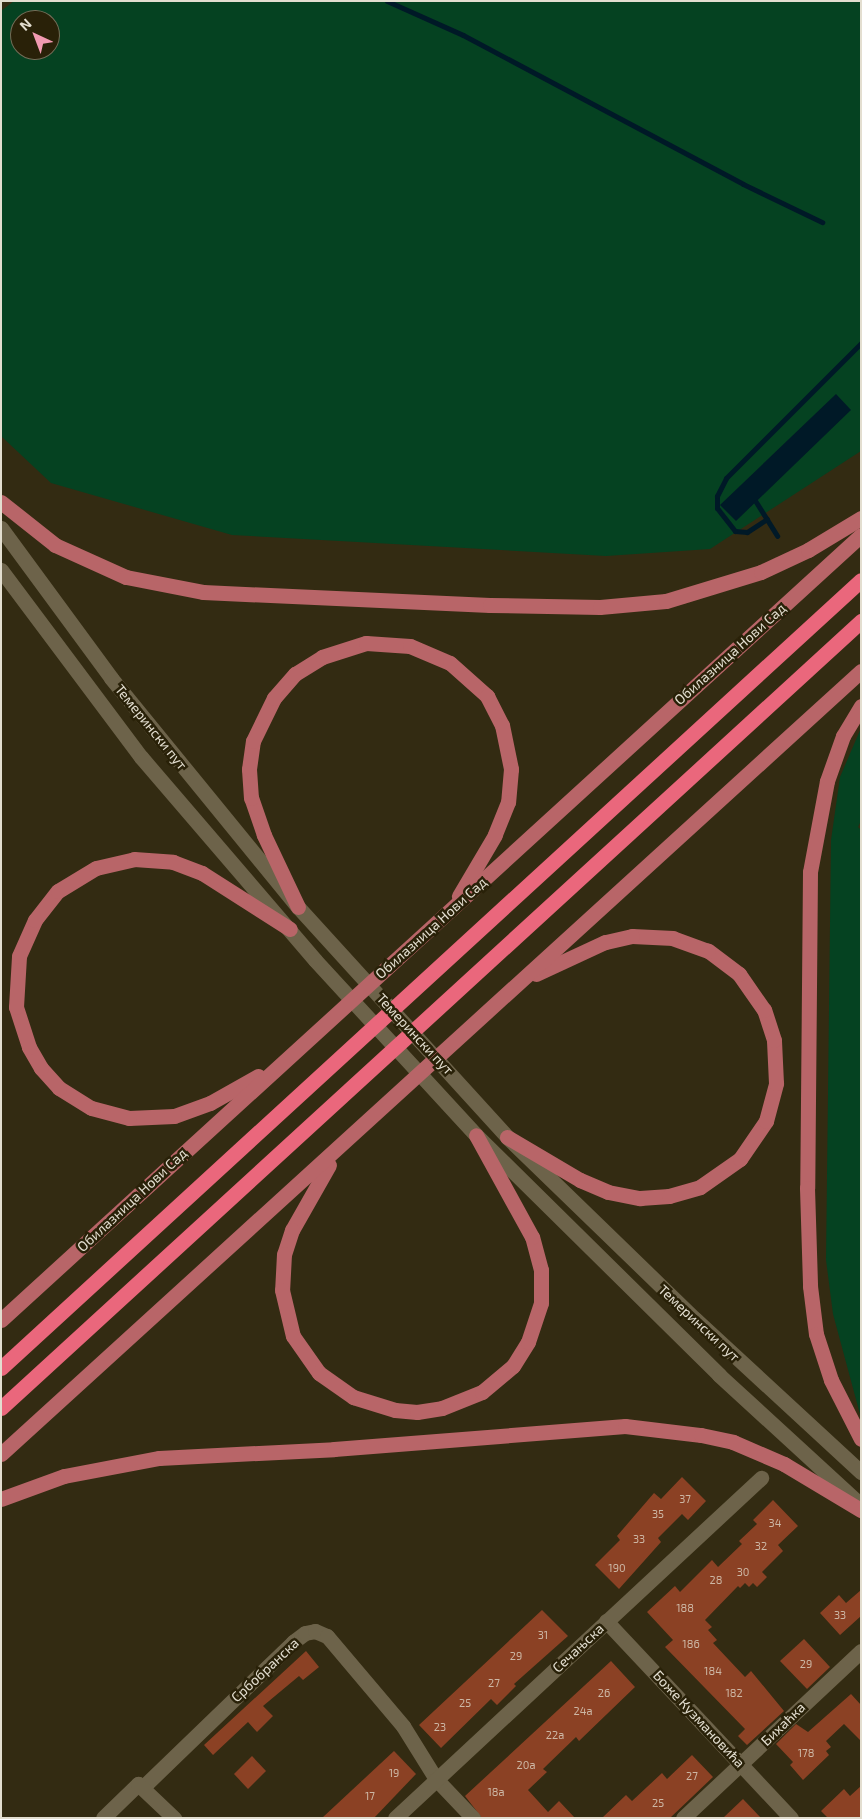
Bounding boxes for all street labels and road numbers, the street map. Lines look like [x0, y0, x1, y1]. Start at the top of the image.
street label: Обилазница Нови Сад [671, 600, 789, 708]
street label: Темерински пут [112, 681, 190, 773]
street label: Обилазница Нови Сад [372, 874, 490, 982]
street label: Темерински пут [373, 990, 457, 1078]
street label: Обилазница Нови Сад [74, 1145, 190, 1255]
street label: Темерински пут [655, 1281, 743, 1365]
street label: Сечањска [549, 1620, 607, 1676]
street label: Србобранска [228, 1634, 302, 1706]
street label: Боже Кузмановића [650, 1667, 748, 1771]
street label: Бихаћка [757, 1699, 809, 1749]

